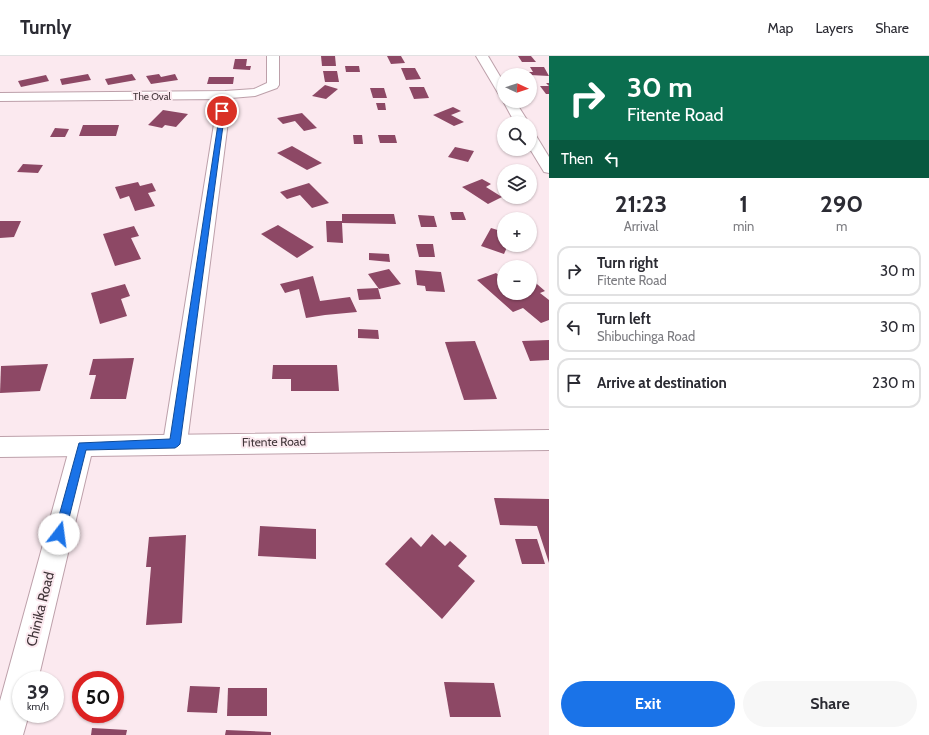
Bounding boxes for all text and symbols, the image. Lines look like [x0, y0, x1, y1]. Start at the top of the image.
text: Turnly [20, 16, 71, 39]
text: Map [768, 19, 793, 37]
text: Layers [815, 19, 853, 37]
text: Share [875, 19, 909, 37]
north arrow [497, 68, 537, 108]
map controls [497, 68, 537, 300]
text: 30 m [627, 70, 693, 104]
icon: right [561, 72, 613, 124]
street label: The Oval [133, 90, 172, 103]
pin [205, 94, 239, 128]
icon: arrive [211, 100, 233, 122]
text: Fitente Road [627, 104, 724, 126]
button: search [497, 116, 537, 156]
icon: left [601, 148, 623, 170]
text: Then [561, 150, 593, 168]
button: layers [497, 164, 537, 204]
text: 21:23 [615, 189, 667, 218]
text: 1 [739, 189, 748, 218]
text: 290 [820, 189, 863, 218]
button: + [497, 212, 537, 252]
text: Arrival [624, 218, 658, 234]
text: min [733, 218, 754, 234]
text: m [836, 218, 847, 234]
text: Turn right [597, 254, 658, 272]
button: − [497, 260, 537, 300]
icon: right [563, 260, 585, 282]
text: 30 m [880, 262, 915, 280]
text: Fitente Road [597, 272, 667, 288]
text: Turn left [597, 310, 651, 328]
icon: left [563, 316, 585, 338]
text: 30 m [880, 318, 915, 336]
text: Shibuchinga Road [597, 328, 695, 344]
icon: arrive [563, 372, 585, 394]
text: Arrive at destination [597, 374, 727, 392]
text: 230 m [872, 374, 915, 392]
street label: Fitente Road [242, 433, 306, 450]
position arrow [38, 513, 80, 555]
street label: Chinika Road [22, 570, 58, 648]
speed limit sign: 50 [72, 671, 124, 723]
text: 39 [27, 680, 49, 704]
button: Exit [561, 681, 735, 727]
button: Share [743, 681, 917, 727]
text: km/h [27, 700, 49, 713]

